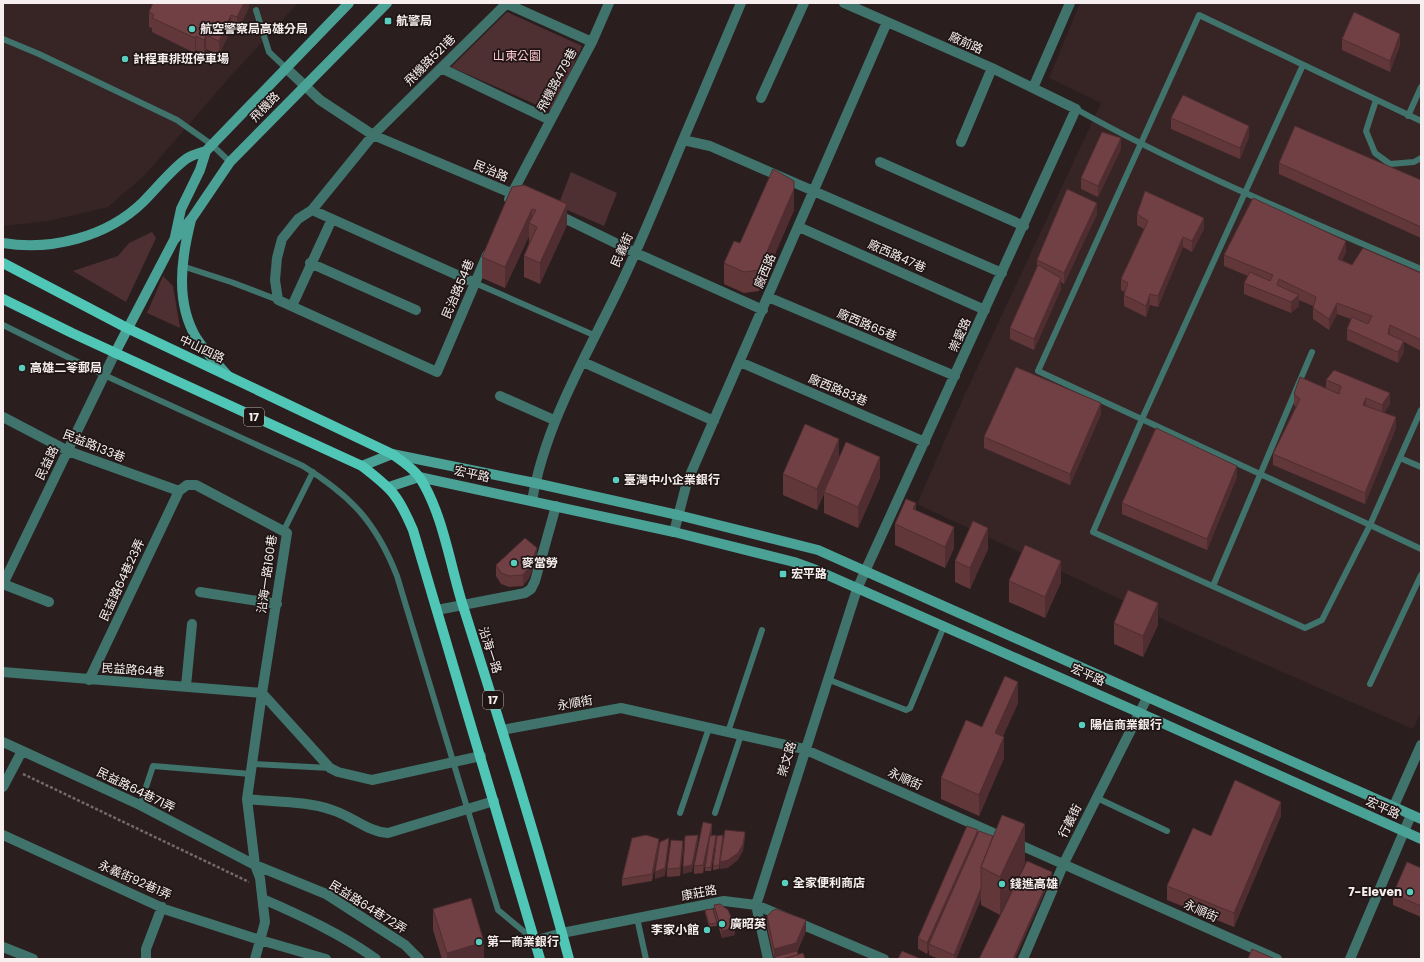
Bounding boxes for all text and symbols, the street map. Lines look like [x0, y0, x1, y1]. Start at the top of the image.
place label: 航警局 [396, 12, 432, 29]
marker: 航警局 [383, 16, 393, 26]
place label: 航空警察局高雄分局 [200, 20, 308, 37]
marker: 航空警察局高雄分局 [187, 24, 197, 34]
street label: 廠前路 [946, 27, 986, 58]
street label: 飛機路521巷 [400, 30, 459, 89]
street label: 飛機路479巷 [533, 45, 580, 115]
park label: 山東公園 [493, 47, 541, 64]
place label: 計程車排班停車場 [133, 50, 229, 67]
marker: 計程車排班停車場 [120, 54, 130, 64]
street label: 飛機路 [246, 88, 283, 126]
street label: 民治路 [471, 156, 511, 185]
street label: 民義街 [606, 230, 637, 270]
street label: 廠西路47巷 [865, 235, 929, 276]
street label: 廠西路 [750, 251, 779, 291]
street label: 民治路54巷 [437, 256, 478, 321]
street label: 廠西路65巷 [835, 304, 900, 345]
street label: 崇愛路 [944, 315, 975, 355]
street label: 中山四路 [177, 331, 228, 366]
place label: 高雄二苓郵局 [30, 359, 102, 376]
marker: 高雄二苓郵局 [17, 363, 27, 373]
street label: 廠西路83巷 [806, 369, 870, 410]
road number: 17 [244, 408, 264, 426]
street label: 民益路133巷 [60, 425, 128, 466]
street label: 民益路 [31, 443, 62, 483]
street label: 宏平路 [453, 461, 491, 486]
place label: 臺灣中小企業銀行 [624, 471, 720, 488]
marker: 臺灣中小企業銀行 [611, 475, 621, 485]
street label: 沿海一路160巷 [253, 534, 280, 614]
street label: 民益路64巷23弄 [95, 536, 148, 624]
place label: 麥當勞 [522, 554, 558, 571]
marker: 麥當勞 [509, 558, 519, 568]
place label: 宏平路 [791, 565, 827, 582]
marker: 宏平路 [778, 569, 788, 579]
street label: 沿海一路 [475, 624, 506, 675]
street label: 民益路64巷 [101, 659, 165, 680]
street label: 宏平路 [1068, 659, 1108, 690]
road number: 17 [483, 691, 503, 709]
street label: 永順街 [556, 691, 594, 714]
place label: 陽信商業銀行 [1090, 716, 1162, 733]
marker: 陽信商業銀行 [1077, 720, 1087, 730]
street label: 崇文路 [773, 739, 800, 779]
street label: 民益路64巷71弄 [94, 763, 178, 816]
street label: 永順街 [885, 763, 925, 794]
street label: 宏平路 [1363, 792, 1403, 823]
street label: 行義街 [1054, 801, 1085, 841]
street label: 永義街92巷1弄 [96, 856, 174, 903]
place label: 全家便利商店 [793, 874, 865, 891]
place label: 錢進高雄 [1010, 875, 1058, 892]
street label: 民益路64巷72弄 [326, 876, 410, 937]
marker: 全家便利商店 [780, 878, 790, 888]
marker: 錢進高雄 [997, 879, 1007, 889]
street label: 康莊路 [680, 881, 718, 904]
place label: 7-Eleven [1348, 883, 1402, 900]
marker: 7-Eleven [1405, 887, 1415, 897]
street label: 永順街 [1181, 895, 1221, 926]
place label: 廣昭英 [730, 915, 766, 932]
marker: 廣昭英 [717, 919, 727, 929]
place label: 李家小館 [651, 921, 699, 938]
marker: 李家小館 [702, 925, 712, 935]
place label: 第一商業銀行 [487, 933, 559, 950]
marker: 第一商業銀行 [474, 937, 484, 947]

